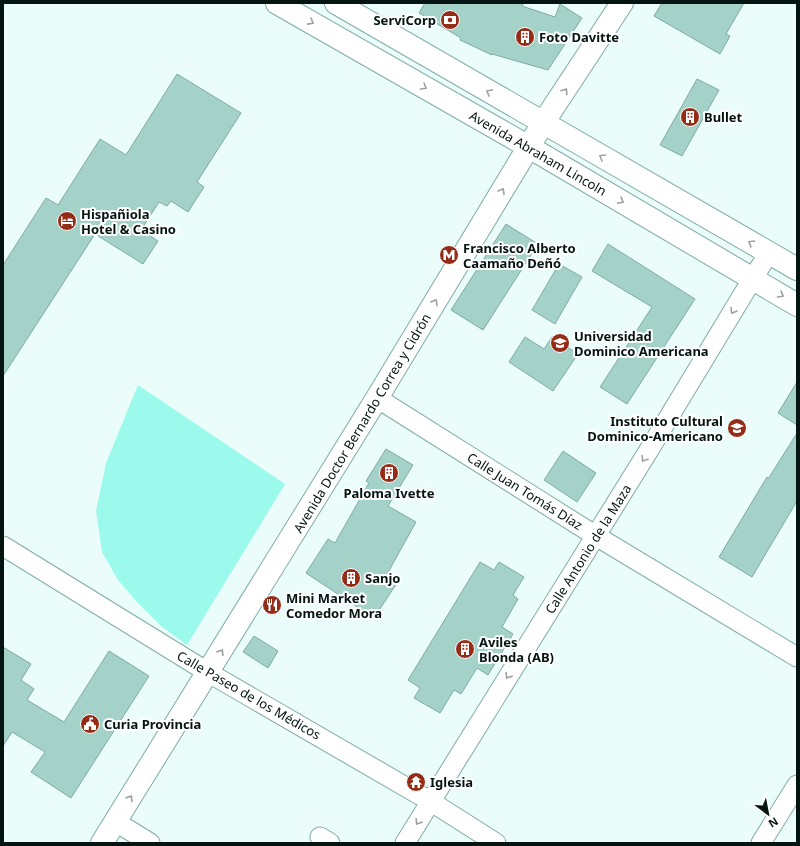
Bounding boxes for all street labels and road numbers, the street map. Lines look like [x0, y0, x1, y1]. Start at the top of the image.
street label: Avenida Abraham Lincoln [466, 106, 610, 200]
street label: Avenida Doctor Bernardo Correa y Cidrón [289, 310, 435, 536]
street label: Calle Juan Tomás Díaz [464, 448, 586, 534]
street label: Calle Antonio de la Maza [541, 481, 635, 617]
street label: Calle Paseo de los Médicos [174, 646, 324, 744]

